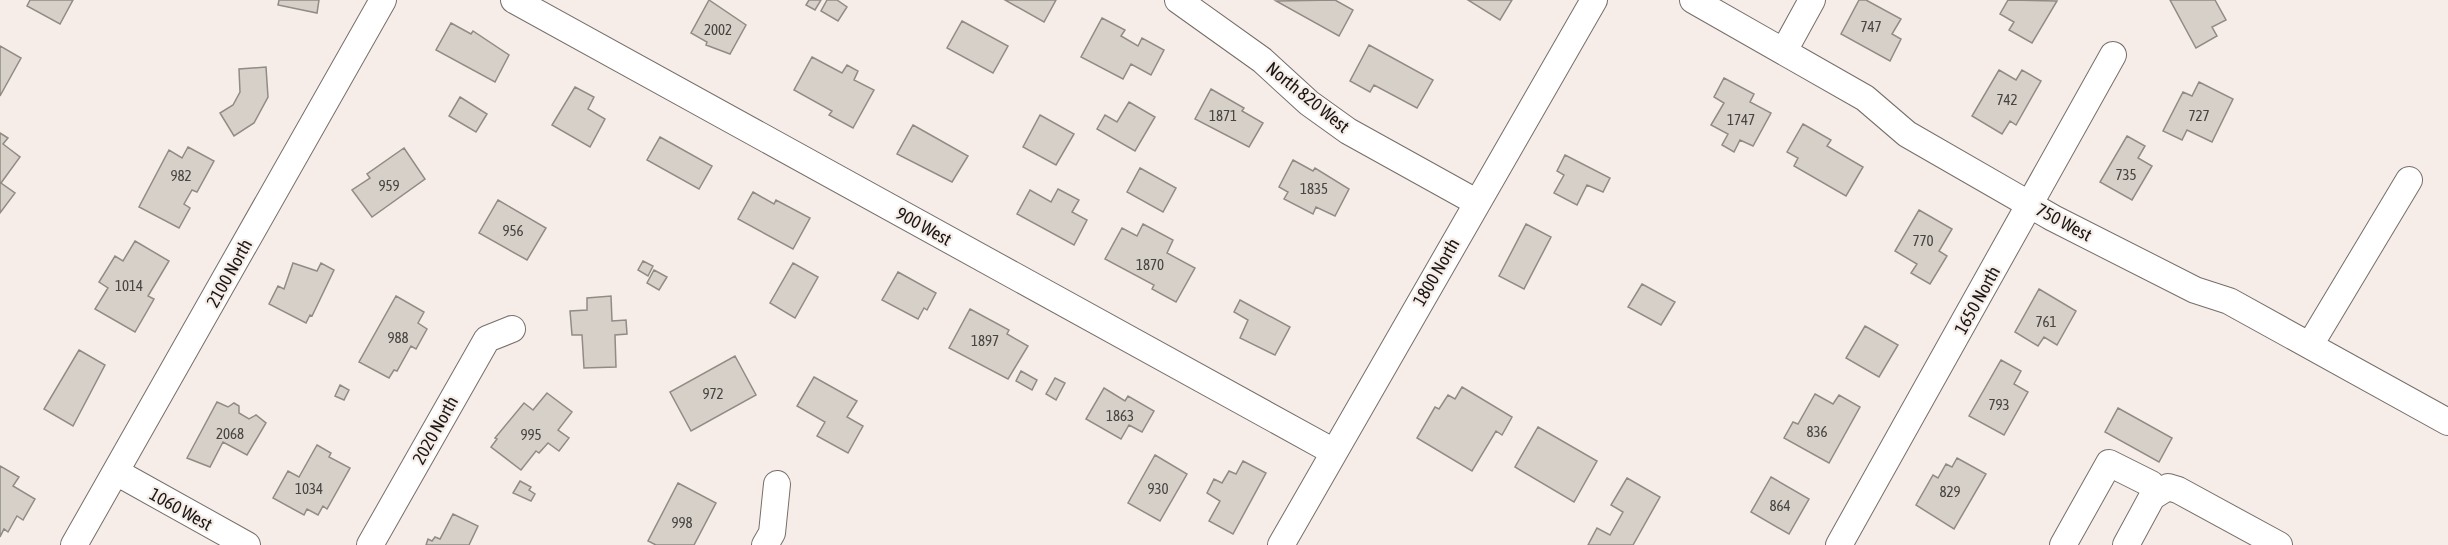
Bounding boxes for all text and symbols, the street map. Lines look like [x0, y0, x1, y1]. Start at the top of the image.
house number: 747 [1860, 18, 1882, 35]
house number: 2002 [704, 21, 732, 38]
street label: North 820 West [1262, 57, 1354, 137]
house number: 742 [1996, 91, 2018, 108]
house number: 1871 [1209, 107, 1237, 124]
house number: 727 [2188, 107, 2210, 124]
house number: 1747 [1727, 111, 1755, 128]
house number: 735 [2115, 166, 2137, 183]
house number: 982 [170, 167, 192, 184]
house number: 959 [378, 177, 400, 194]
house number: 1835 [1300, 180, 1328, 197]
street label: 750 West [2033, 199, 2095, 245]
street label: 900 West [893, 202, 955, 250]
house number: 956 [502, 222, 524, 239]
house number: 770 [1912, 232, 1934, 249]
street label: 2100 North [202, 235, 256, 311]
street label: 1800 North [1408, 235, 1464, 309]
house number: 1870 [1136, 256, 1164, 273]
street label: 1650 North [1950, 262, 2004, 338]
house number: 1014 [115, 277, 143, 294]
house number: 761 [2035, 313, 2057, 330]
house number: 988 [387, 329, 409, 346]
house number: 1897 [971, 332, 999, 349]
house number: 972 [702, 385, 724, 402]
street label: 2020 North [408, 392, 462, 468]
house number: 793 [1988, 396, 2010, 413]
house number: 1863 [1106, 407, 1134, 424]
house number: 836 [1806, 423, 1828, 440]
house number: 2068 [216, 425, 244, 442]
house number: 995 [520, 426, 542, 443]
house number: 1034 [295, 480, 323, 497]
house number: 930 [1147, 480, 1169, 497]
street label: 1060 West [146, 483, 216, 535]
house number: 829 [1939, 483, 1961, 500]
house number: 864 [1769, 497, 1791, 514]
house number: 998 [671, 514, 693, 531]

